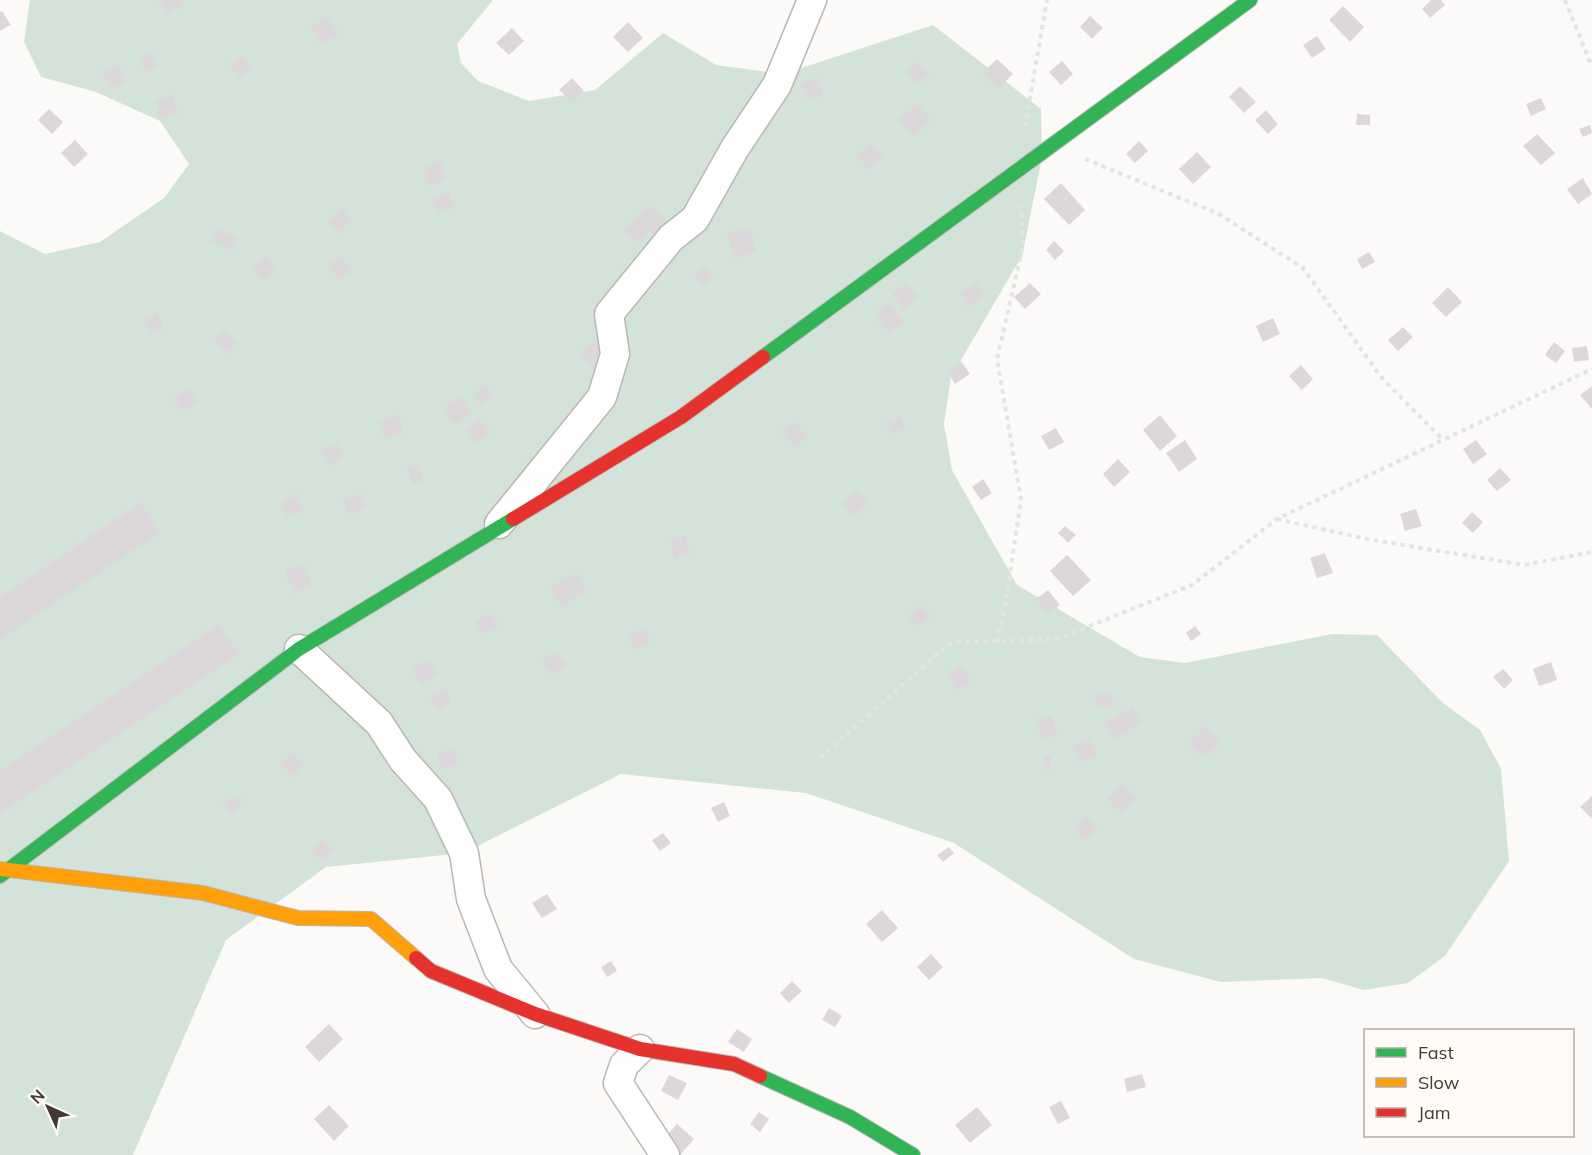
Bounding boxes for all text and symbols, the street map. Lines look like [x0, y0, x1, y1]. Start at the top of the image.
legend [1364, 1029, 1574, 1137]
text: Fast [1418, 1041, 1454, 1064]
text: Slow [1418, 1071, 1460, 1094]
north arrow [18, 1077, 78, 1137]
text: N [26, 1085, 49, 1108]
text: Jam [1418, 1101, 1451, 1124]

